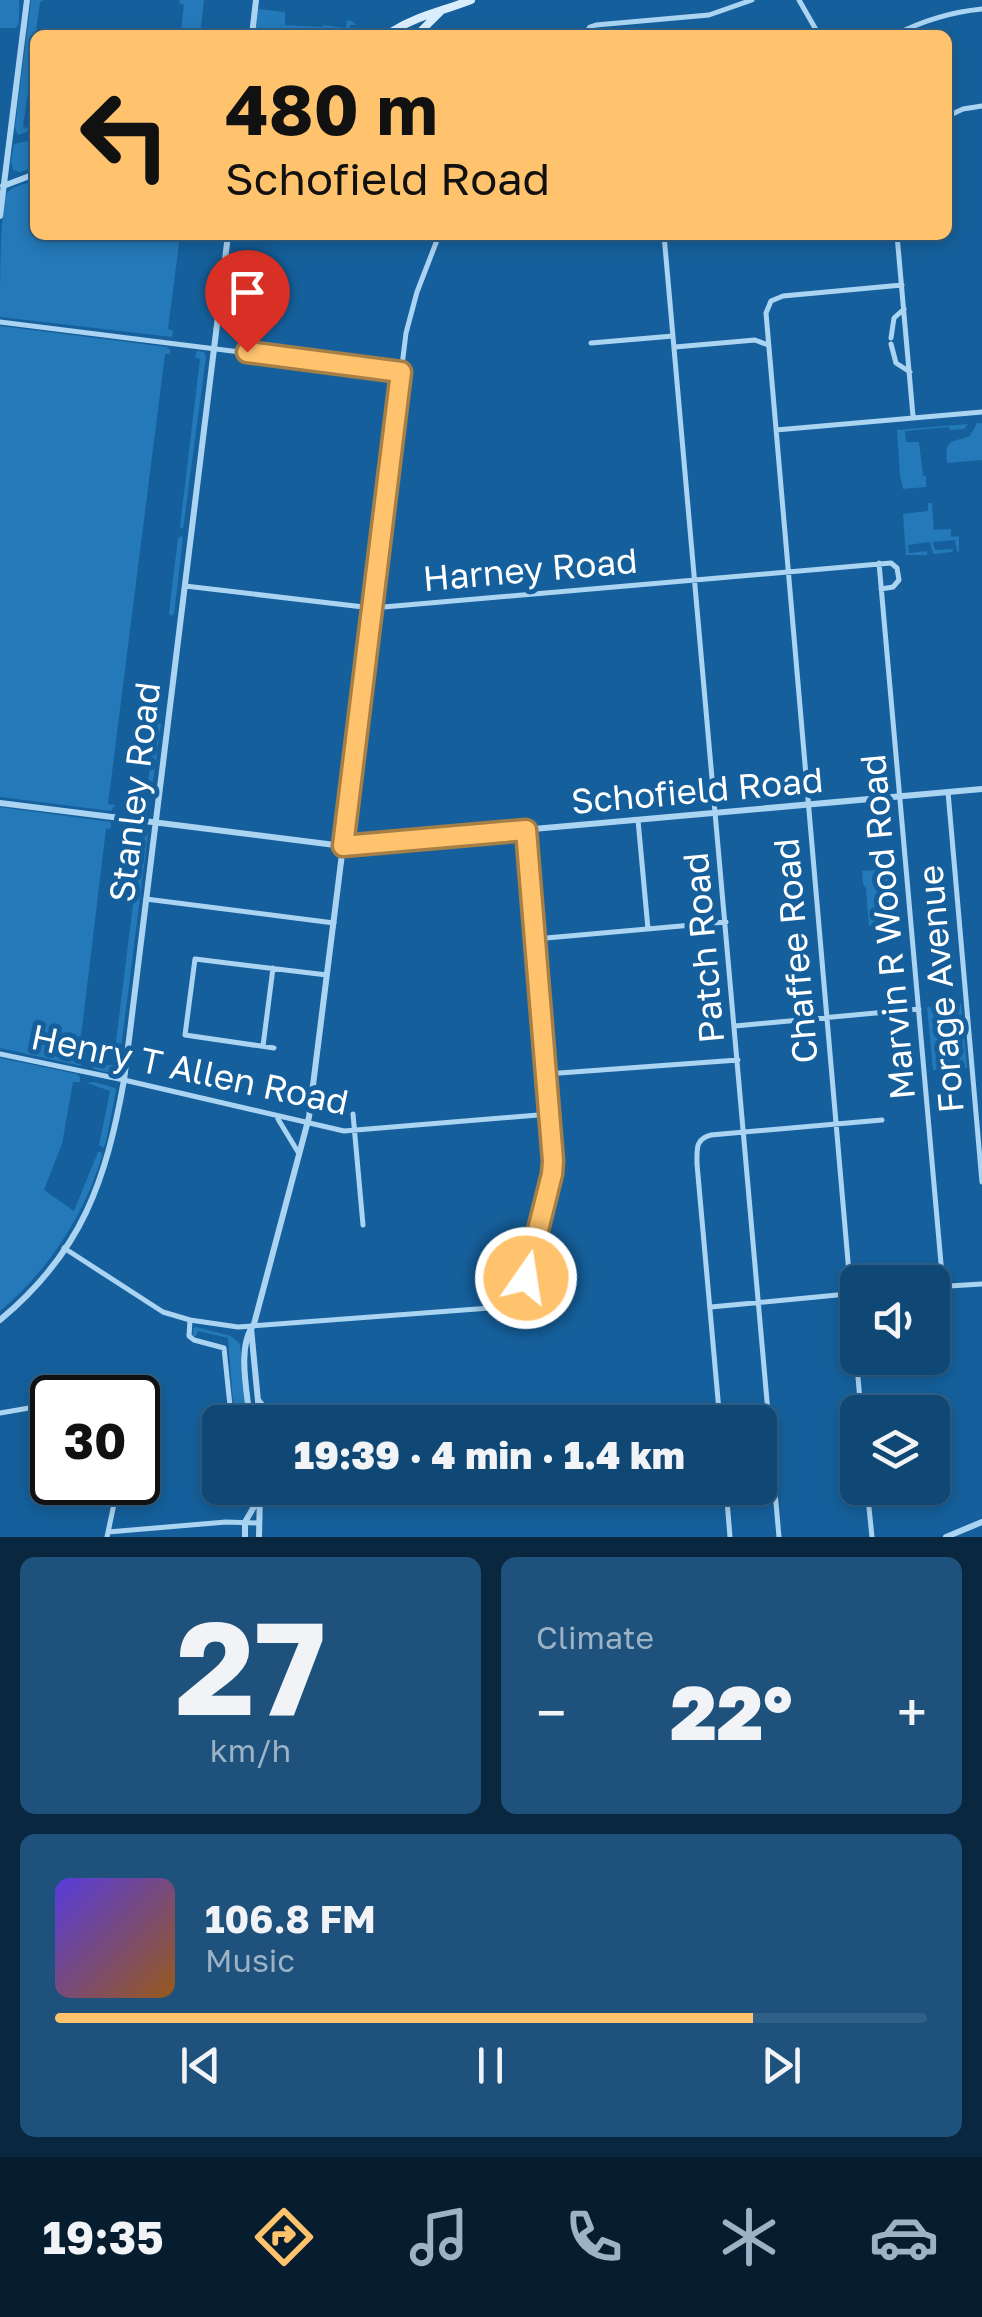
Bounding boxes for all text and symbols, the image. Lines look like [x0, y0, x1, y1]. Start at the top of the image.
text: 480 m [225, 66, 438, 150]
icon: left [60, 70, 190, 200]
text: Schofield Road [225, 151, 550, 205]
pin [205, 250, 290, 353]
icon: arrive [220, 265, 275, 320]
street label: Harney Road [421, 539, 639, 599]
street label: Stanley Road [100, 679, 168, 905]
street label: Marvin R Wood Road [851, 753, 923, 1101]
street label: Schofield Road [569, 758, 825, 822]
street label: Chaffee Road [764, 837, 826, 1065]
street label: Patch Road [674, 851, 732, 1045]
street label: Forage Avenue [908, 863, 972, 1115]
street label: Henry T Allen Road [28, 1015, 352, 1123]
position arrow [474, 1226, 578, 1330]
map controls [840, 1265, 950, 1505]
button: sound [840, 1265, 950, 1375]
speed limit sign: 30 [30, 1375, 160, 1505]
button: layers [840, 1395, 950, 1505]
text: 19:39 · 4 min · 1.4 km [294, 1432, 685, 1477]
text: 27 [175, 1588, 326, 1744]
text: Climate [536, 1618, 654, 1656]
text: 22° [670, 1666, 793, 1757]
text: − [536, 1679, 566, 1745]
text: + [897, 1679, 927, 1745]
text: km/h [210, 1731, 291, 1769]
text: 106.8 FM [205, 1896, 376, 1941]
text: Music [205, 1941, 295, 1979]
icon: previous [173, 2038, 228, 2093]
icon: pause [463, 2038, 518, 2093]
icon: next [754, 2038, 809, 2093]
icon: directions [249, 2202, 319, 2272]
icon: music [404, 2202, 474, 2272]
icon: phone [559, 2202, 629, 2272]
icon: climate [714, 2202, 784, 2272]
icon: car [869, 2202, 939, 2272]
text: 19:35 [43, 2210, 164, 2264]

